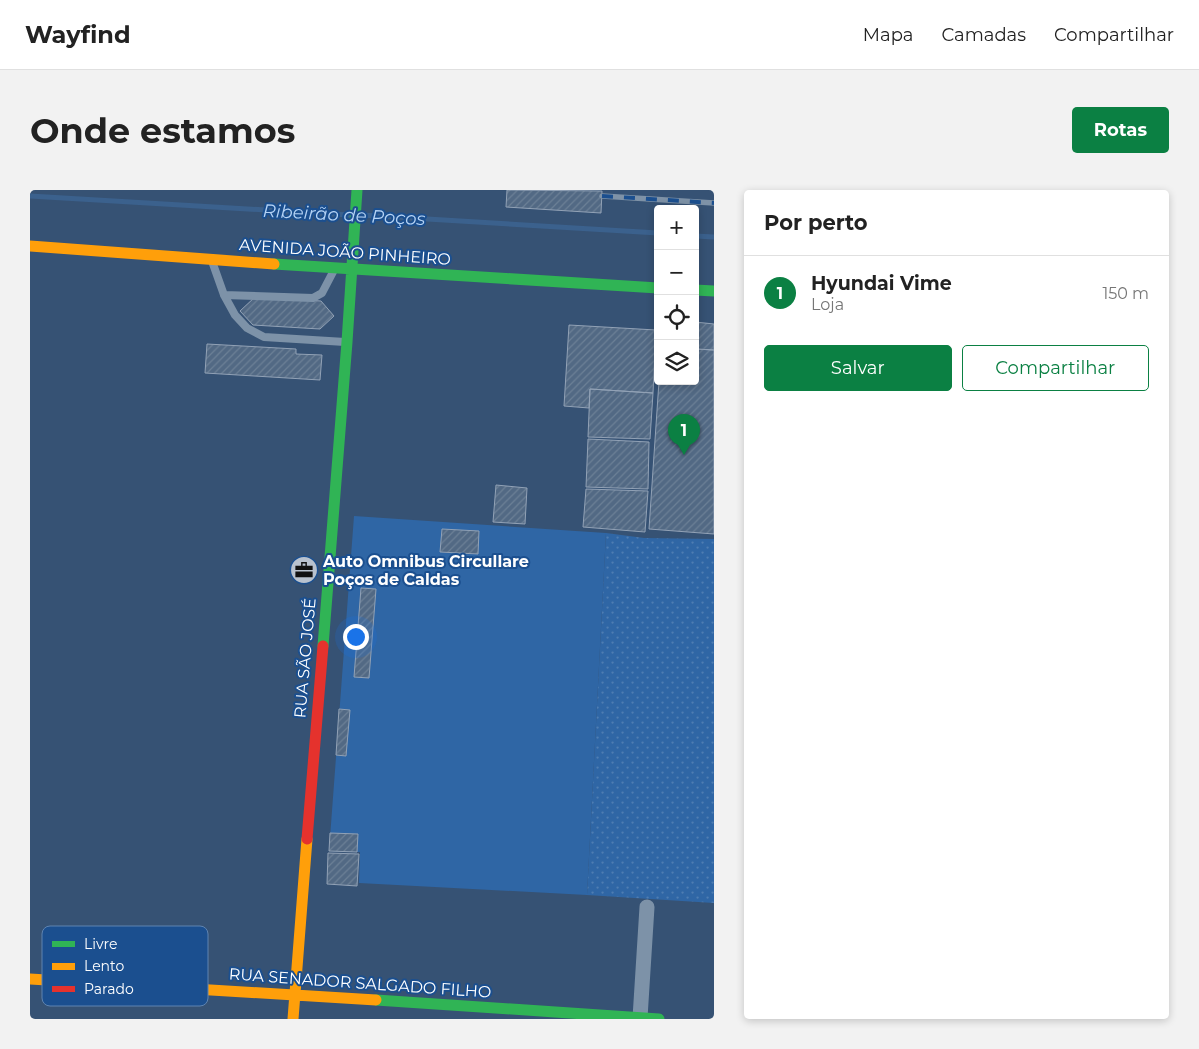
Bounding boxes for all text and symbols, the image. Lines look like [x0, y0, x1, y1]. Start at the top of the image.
text: Wayfind [25, 20, 131, 49]
text: Mapa [863, 24, 913, 46]
text: Camadas [941, 24, 1026, 46]
text: Compartilhar [1054, 24, 1174, 46]
button: Rotas [1072, 107, 1169, 153]
text: Onde estamos [30, 109, 295, 152]
water label: Ribeirão de Poços [262, 200, 426, 230]
map controls [654, 205, 699, 385]
button: + [654, 205, 699, 250]
text: Por perto [764, 210, 868, 235]
street label: AVENIDA JOÃO PINHEIRO [239, 235, 451, 269]
button: − [654, 250, 699, 295]
text: Hyundai Vime [811, 272, 952, 295]
text: 1 [777, 284, 783, 303]
text: 150 m [1102, 284, 1149, 303]
button: locate [654, 295, 699, 340]
text: Loja [811, 295, 844, 314]
button: layers [654, 340, 699, 385]
button: Salvar [764, 345, 952, 391]
button: Compartilhar [962, 345, 1149, 391]
pin: 1 [668, 414, 700, 455]
place label: Auto Omnibus Circullare Poços de Caldas [322, 552, 529, 590]
office icon: Auto Omnibus Circullare Poços de Caldas [289, 555, 319, 585]
street label: RUA SÃO JOSÉ [290, 597, 320, 719]
your location [343, 624, 369, 650]
legend [42, 926, 208, 1006]
text: Livre [84, 935, 118, 953]
text: Lento [84, 957, 124, 975]
street label: RUA SENADOR SALGADO FILHO [228, 964, 492, 1002]
text: Parado [84, 980, 134, 998]

